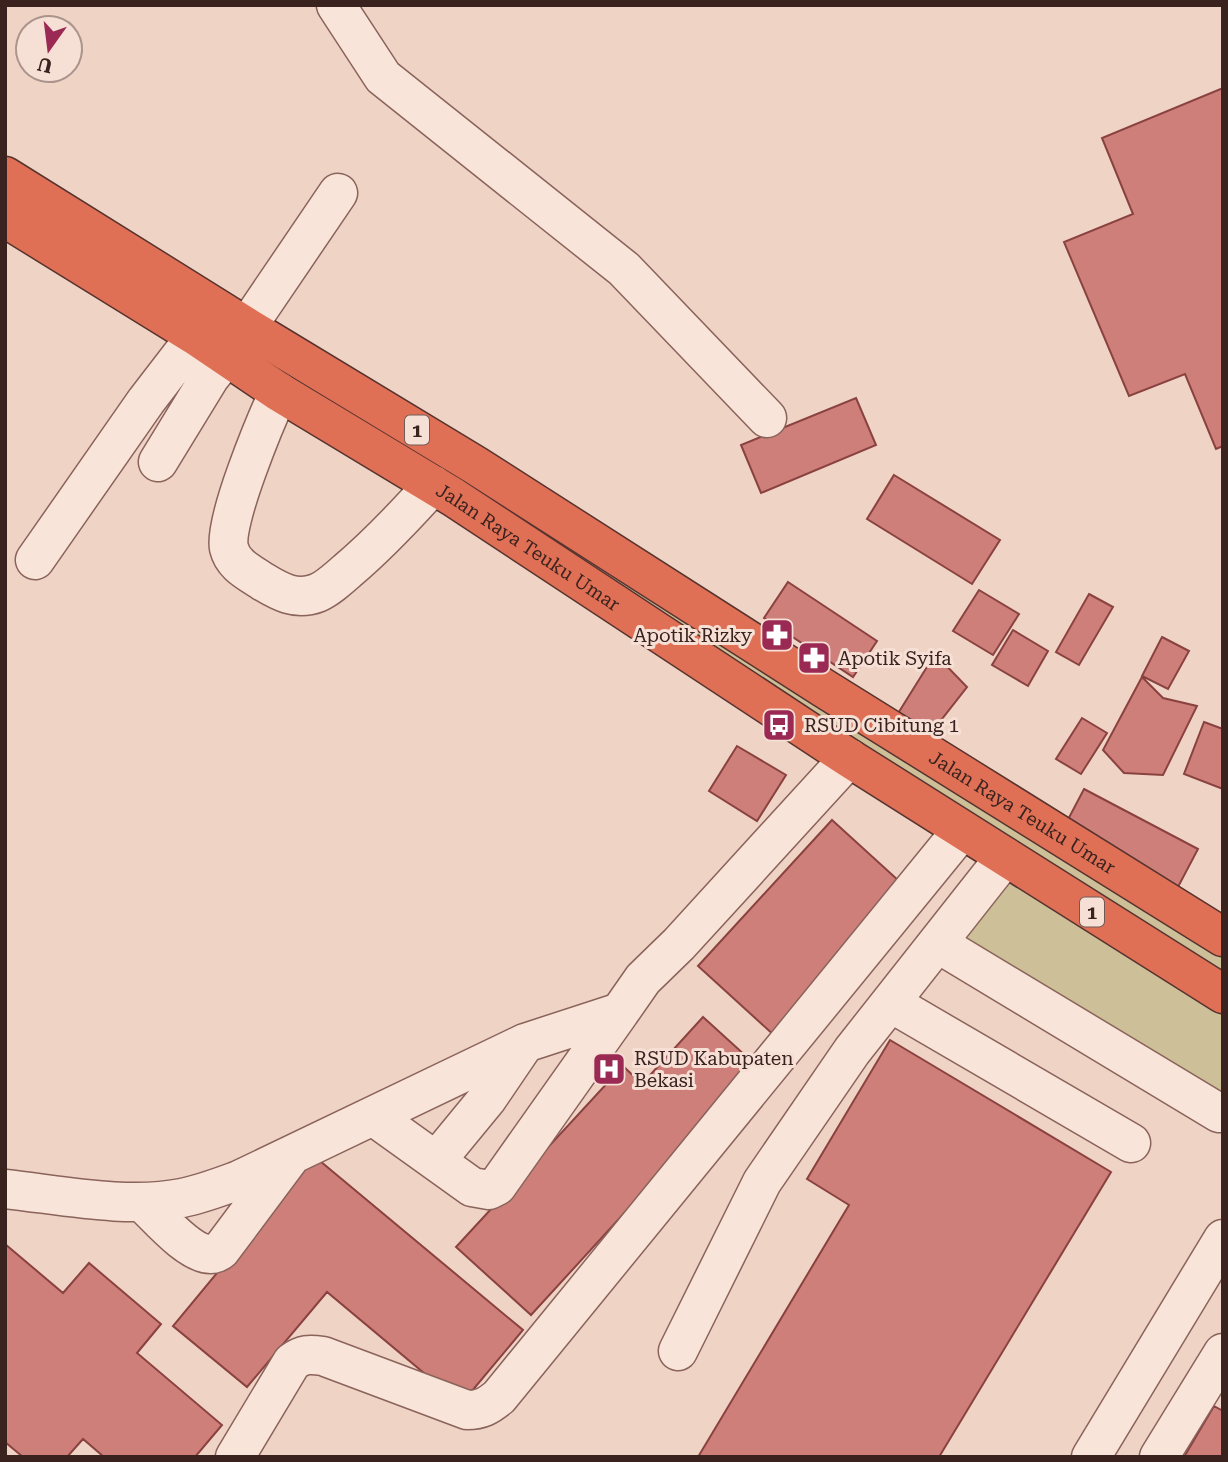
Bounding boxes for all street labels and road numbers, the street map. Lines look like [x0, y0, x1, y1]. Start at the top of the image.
road number: 1 [405, 416, 429, 444]
street label: Jalan Raya Teuku Umar [432, 478, 625, 616]
street label: Jalan Raya Teuku Umar [925, 745, 1120, 879]
road number: 1 [1080, 897, 1104, 926]

